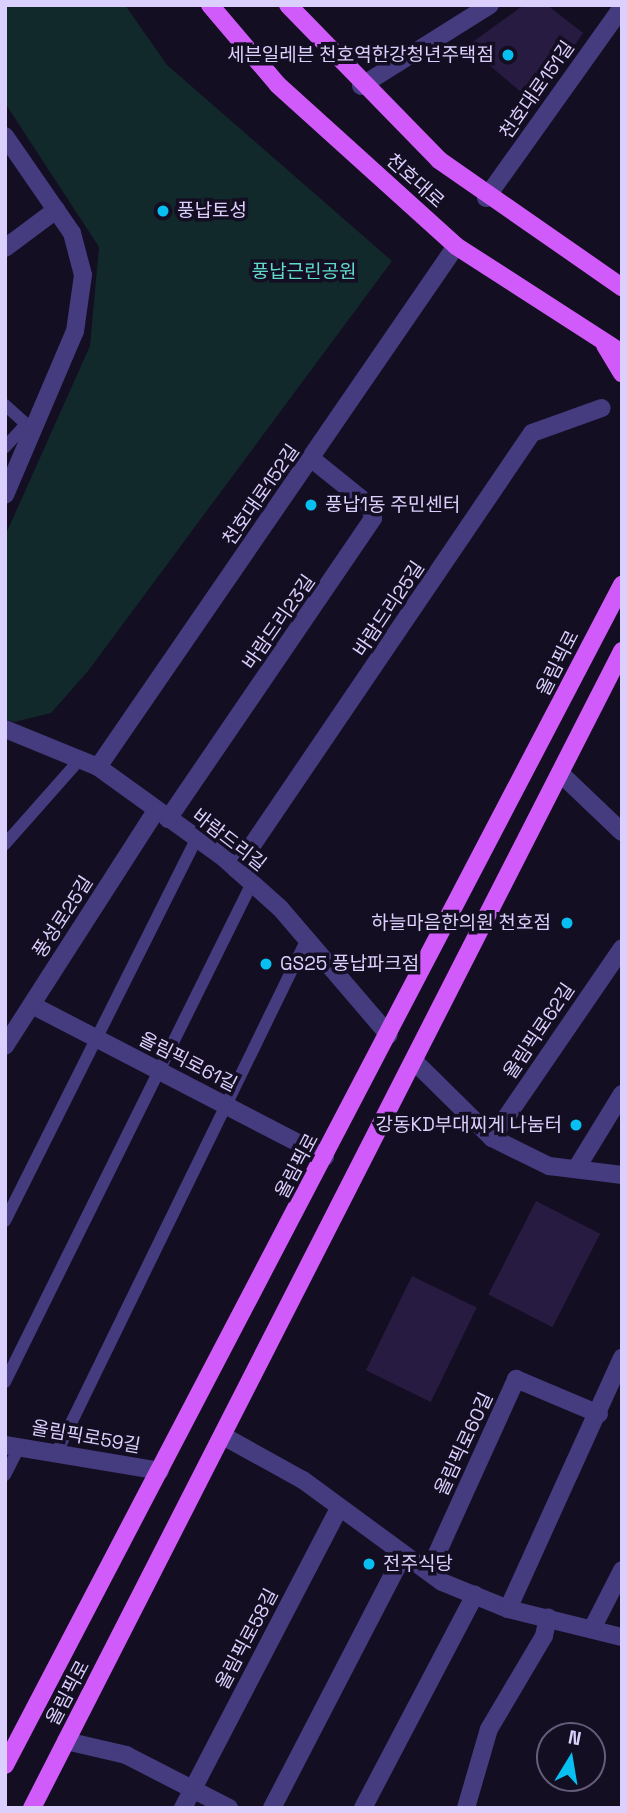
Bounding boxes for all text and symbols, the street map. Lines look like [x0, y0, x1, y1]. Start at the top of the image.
street label: 천호대로151길 [495, 37, 579, 143]
place label: 세븐일레븐 천호역한강청년주택점 [227, 44, 494, 66]
marker: 세븐일레븐 천호역한강청년주택점 [500, 47, 516, 63]
street label: 천호대로 [381, 149, 449, 213]
place label: 풍납토성 [177, 200, 247, 222]
marker: 풍납토성 [155, 203, 171, 219]
park label: 풍납근린공원 [252, 261, 356, 283]
street label: 천호대로152길 [218, 440, 304, 550]
place label: 풍납1동 주민센터 [325, 494, 460, 516]
marker: 풍납1동 주민센터 [303, 497, 319, 513]
street label: 바람드리25길 [349, 557, 429, 661]
street label: 바람드리23길 [238, 570, 320, 674]
street label: 올림픽로 [532, 627, 584, 699]
street label: 바람드리길 [188, 804, 270, 876]
street label: 풍성로25길 [28, 872, 98, 962]
place label: 하늘마음한의원 천호점 [371, 912, 551, 934]
marker: 하늘마음한의원 천호점 [557, 913, 577, 933]
place label: GS25 풍납파크점 [280, 953, 419, 975]
marker: GS25 풍납파크점 [258, 956, 274, 972]
street label: 올림픽로62길 [499, 979, 579, 1083]
street label: 올림픽로61길 [135, 1028, 241, 1096]
place label: 강동KD부대찌게 나눔터 [376, 1114, 562, 1136]
marker: 강동KD부대찌게 나눔터 [568, 1117, 584, 1133]
street label: 올림픽로 [271, 1130, 323, 1202]
street label: 올림픽로60길 [430, 1389, 498, 1499]
street label: 올림픽로59길 [30, 1416, 142, 1458]
place label: 전주식당 [383, 1553, 453, 1575]
marker: 전주식당 [361, 1556, 377, 1572]
street label: 올림픽로58길 [211, 1585, 283, 1693]
street label: 올림픽로 [42, 1657, 94, 1729]
north arrow [536, 1722, 606, 1792]
text: N [566, 1724, 583, 1751]

